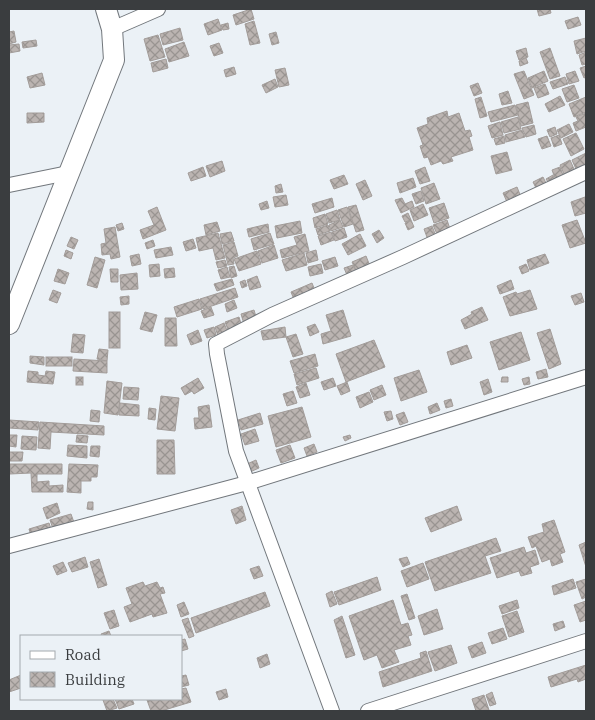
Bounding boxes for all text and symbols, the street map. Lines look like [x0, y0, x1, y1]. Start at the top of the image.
legend [20, 635, 182, 700]
text: Road [65, 645, 101, 664]
text: Building [65, 670, 125, 689]

